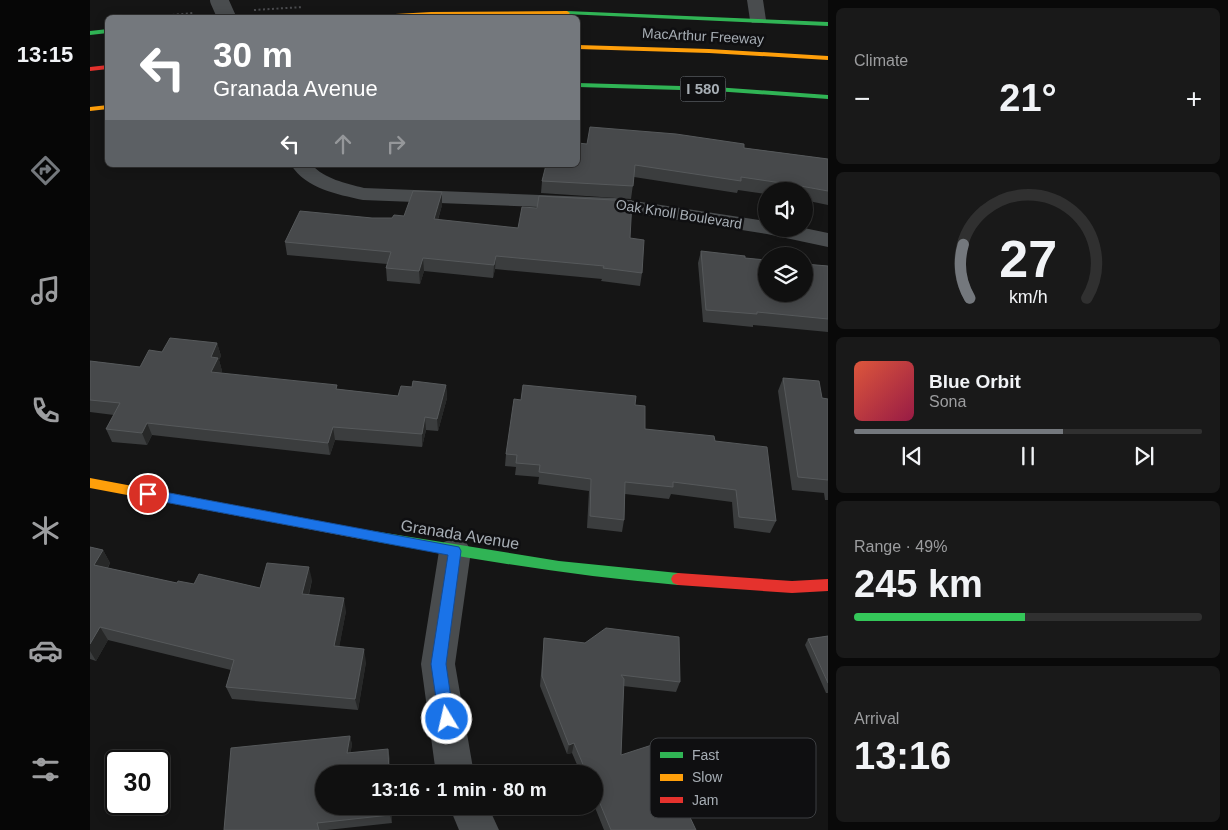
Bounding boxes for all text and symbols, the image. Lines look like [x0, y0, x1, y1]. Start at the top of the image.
street label: MacArthur Freeway [642, 25, 764, 47]
icon: left [130, 35, 195, 100]
text: 30 m [213, 35, 293, 74]
text: 13:15 [17, 42, 73, 67]
text: Climate [854, 52, 908, 69]
text: Granada Avenue [213, 76, 378, 101]
road number: I 580 [680, 76, 726, 102]
text: 21° [999, 77, 1057, 119]
text: − [854, 83, 870, 114]
text: + [1186, 83, 1202, 114]
icon: left [276, 130, 304, 158]
icon: ahead [329, 130, 357, 158]
icon: right [382, 130, 410, 158]
icon: directions [28, 153, 63, 188]
map controls [758, 182, 813, 302]
button: sound [758, 182, 813, 237]
street label: Oak Knoll Boulevard [615, 196, 743, 232]
text: 27 [999, 230, 1057, 288]
button: layers [758, 247, 813, 302]
icon: music [28, 273, 63, 308]
text: km/h [1009, 287, 1047, 307]
text: Blue Orbit [929, 371, 1021, 392]
icon: phone [28, 393, 63, 428]
text: Sona [929, 393, 966, 410]
icon: previous [898, 442, 926, 470]
icon: pause [1014, 442, 1042, 470]
icon: next [1130, 442, 1158, 470]
pin [127, 473, 169, 515]
icon: arrive [134, 480, 162, 508]
icon: climate [28, 513, 63, 548]
street label: Granada Avenue [399, 517, 521, 552]
text: Range · 49% [854, 538, 947, 555]
text: 245 km [854, 563, 983, 605]
icon: car [28, 633, 63, 668]
position arrow [420, 692, 472, 744]
text: Arrival [854, 710, 899, 727]
text: 13:16 [854, 735, 951, 777]
legend [650, 738, 816, 818]
text: Fast [692, 747, 719, 763]
speed limit sign: 30 [105, 750, 170, 815]
icon: filters [28, 752, 63, 787]
text: Slow [692, 769, 723, 785]
text: 13:16 · 1 min · 80 m [371, 779, 547, 800]
text: Jam [692, 792, 718, 808]

